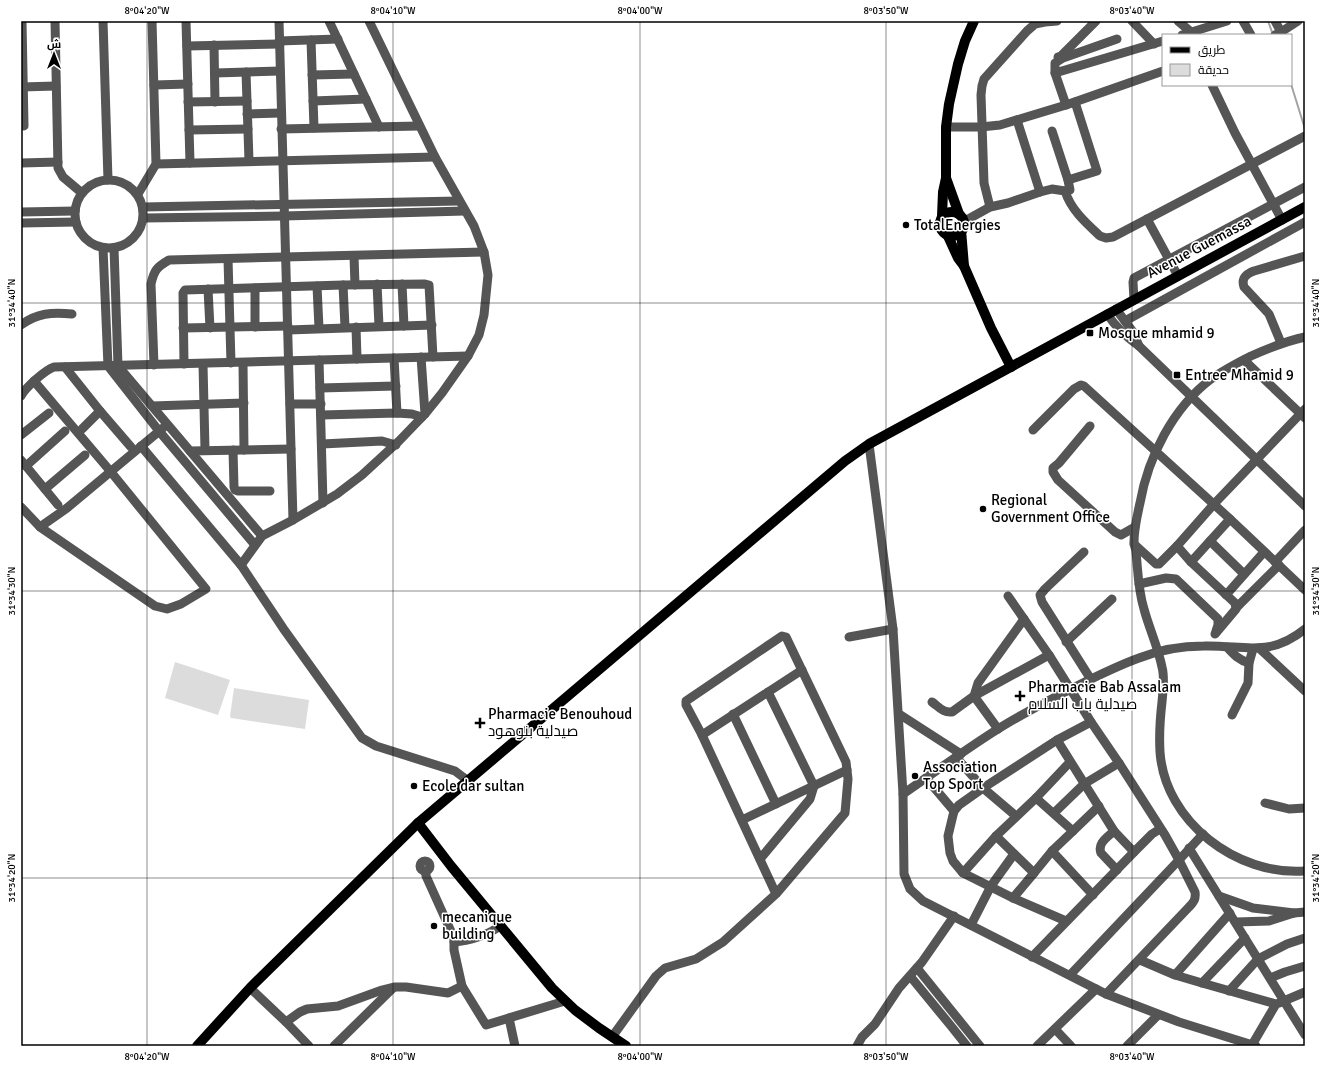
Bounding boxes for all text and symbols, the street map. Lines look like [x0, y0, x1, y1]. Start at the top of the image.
text: 8°04'20"W [124, 5, 170, 17]
text: 8°04'10"W [370, 5, 416, 17]
text: 8°04'00"W [617, 5, 663, 17]
text: 8°03'50"W [863, 5, 909, 17]
text: 8°03'40"W [1109, 5, 1155, 17]
north arrow [34, 34, 74, 74]
legend [1162, 34, 1292, 86]
text: ش [47, 38, 61, 51]
text: طريق [1198, 43, 1226, 58]
text: حديقة [1198, 63, 1229, 78]
street label: Avenue Guemassa [1144, 212, 1254, 282]
place label: TotalEnergies [914, 216, 1001, 234]
marker: TotalEnergies [901, 220, 911, 230]
text: 31°34'40"N [6, 279, 18, 327]
text: 31°34'40"N [1310, 279, 1322, 327]
place label: Mosque mhamid 9 [1098, 324, 1214, 342]
marker: Mosque mhamid 9 [1085, 328, 1095, 338]
place label: Entree Mhamid 9 [1185, 366, 1294, 384]
marker: Entree Mhamid 9 [1172, 370, 1182, 380]
place label: Regional Government Office [991, 491, 1110, 526]
marker: Regional Government Office [978, 504, 988, 514]
text: 31°34'30"N [6, 567, 18, 615]
text: 31°34'30"N [1310, 567, 1322, 615]
place label: Pharmacie Bab Assalam صيدلية باب السلام [1028, 678, 1181, 714]
marker: Pharmacie Bab Assalam صيدلية باب السلام [1015, 691, 1025, 701]
place label: Pharmacie Benouhoud صيدلية بنوهود [488, 705, 632, 740]
marker: Pharmacie Benouhoud صيدلية بنوهود [475, 718, 485, 728]
place label: Association Top Sport [923, 758, 997, 793]
marker: Association Top Sport [910, 771, 920, 781]
place label: Ecole dar sultan [422, 777, 525, 795]
marker: Ecole dar sultan [409, 781, 419, 791]
text: 31°34'20"N [6, 854, 18, 902]
text: 31°34'20"N [1310, 854, 1322, 902]
place label: mecanique building [442, 908, 512, 943]
marker: mecanique building [429, 921, 439, 931]
text: 8°04'20"W [124, 1051, 170, 1063]
text: 8°04'10"W [370, 1051, 416, 1063]
text: 8°04'00"W [617, 1051, 663, 1063]
text: 8°03'50"W [863, 1051, 909, 1063]
text: 8°03'40"W [1109, 1051, 1155, 1063]

